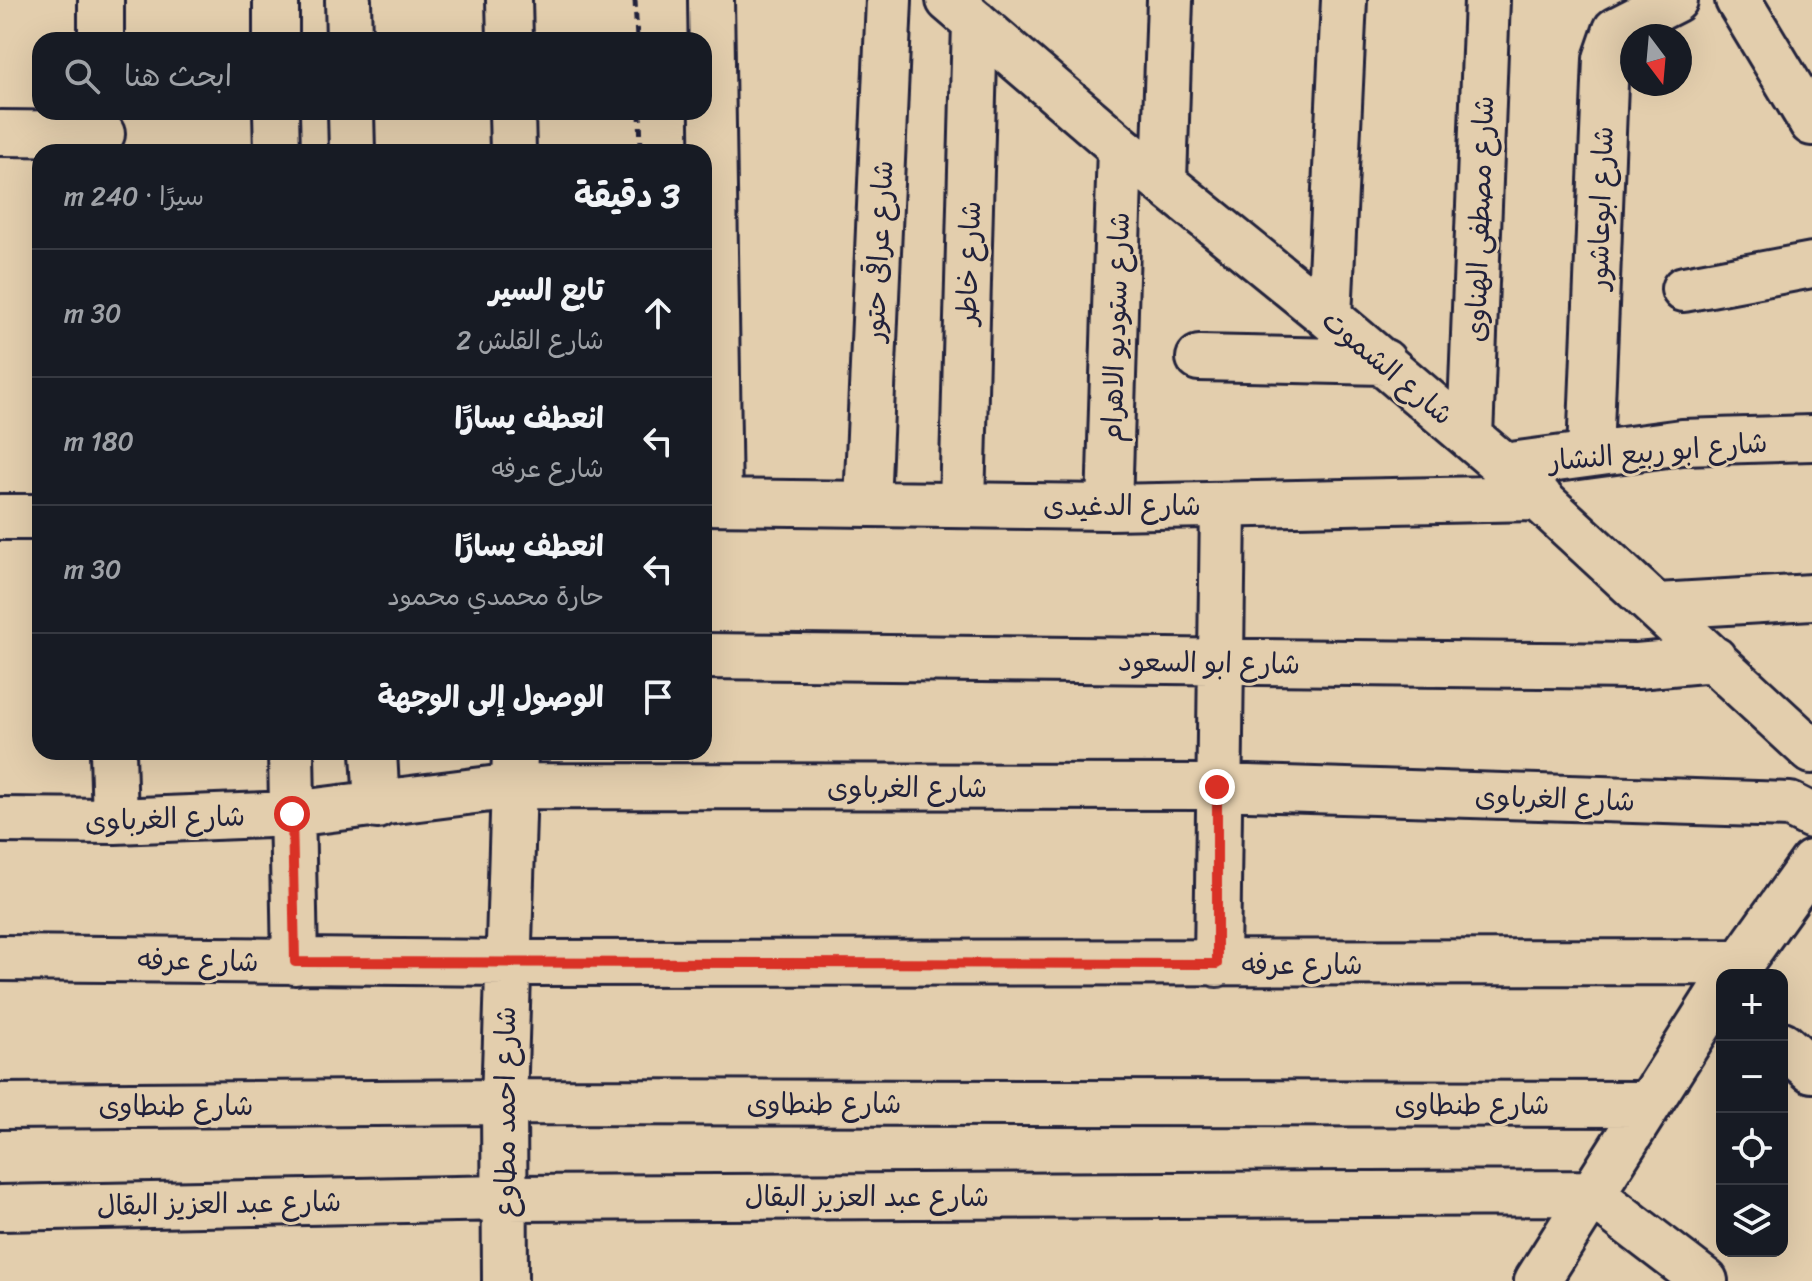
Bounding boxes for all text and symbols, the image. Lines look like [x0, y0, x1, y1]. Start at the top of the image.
north arrow [1620, 24, 1692, 96]
search box [32, 32, 712, 120]
text: ابحث هنا [124, 49, 232, 103]
icon: search [60, 54, 104, 98]
street label: شارع مصطفى الهناوى [1451, 95, 1508, 343]
street label: شارع ابوعاشور [1573, 125, 1628, 293]
street label: شارع عراقى حتور [849, 159, 908, 345]
text: 3 دقيقة [574, 166, 680, 226]
text: سيرًا · 240 m [64, 173, 204, 219]
street label: شارع خاطر [942, 200, 995, 328]
street label: شارع ستوديو الاهرام [1087, 211, 1144, 443]
text: تابع السير [489, 263, 604, 317]
text: 30 m [64, 290, 121, 336]
icon: ahead [636, 291, 680, 335]
street label: شارع الشموت [1310, 297, 1465, 438]
text: شارع القلش 2 [456, 317, 604, 363]
text: انعطف يسارًا [454, 391, 604, 445]
text: 180 m [64, 418, 134, 464]
street label: شارع ابو ربيع النشار [1545, 418, 1769, 486]
icon: left [636, 419, 680, 463]
text: شارع عرفه [492, 445, 604, 491]
street label: شارع الدغيدى [1043, 481, 1201, 530]
text: انعطف يسارًا [454, 519, 604, 573]
text: 30 m [64, 546, 121, 592]
icon: left [636, 547, 680, 591]
text: حارة محمدي محمود [387, 573, 604, 619]
street label: شارع ابو السعود [1118, 636, 1300, 689]
text: الوصول إلى الوجهة [377, 670, 604, 724]
icon: arrive [636, 675, 680, 719]
street label: شارع الغرباوى [827, 763, 987, 812]
route end [1199, 769, 1235, 805]
street label: شارع الغرباوى [1474, 771, 1636, 826]
street label: شارع الغرباوى [84, 791, 246, 846]
route start [274, 796, 310, 832]
street label: شارع عرفه [137, 935, 259, 986]
street label: شارع عرفه [1241, 940, 1363, 989]
map controls [1716, 969, 1788, 1257]
button: + [1716, 969, 1788, 1041]
street label: شارع احمد مطاوع [481, 1006, 530, 1218]
button: − [1716, 1041, 1788, 1113]
street label: شارع طنطاوى [746, 1079, 902, 1128]
street label: شارع طنطاوى [1394, 1080, 1550, 1129]
street label: شارع طنطاوى [98, 1081, 254, 1130]
button: locate [1716, 1113, 1788, 1185]
street label: شارع عبد العزيز البقال [745, 1172, 989, 1221]
street label: شارع عبد العزيز البقال [96, 1177, 342, 1230]
button: layers [1716, 1185, 1788, 1257]

